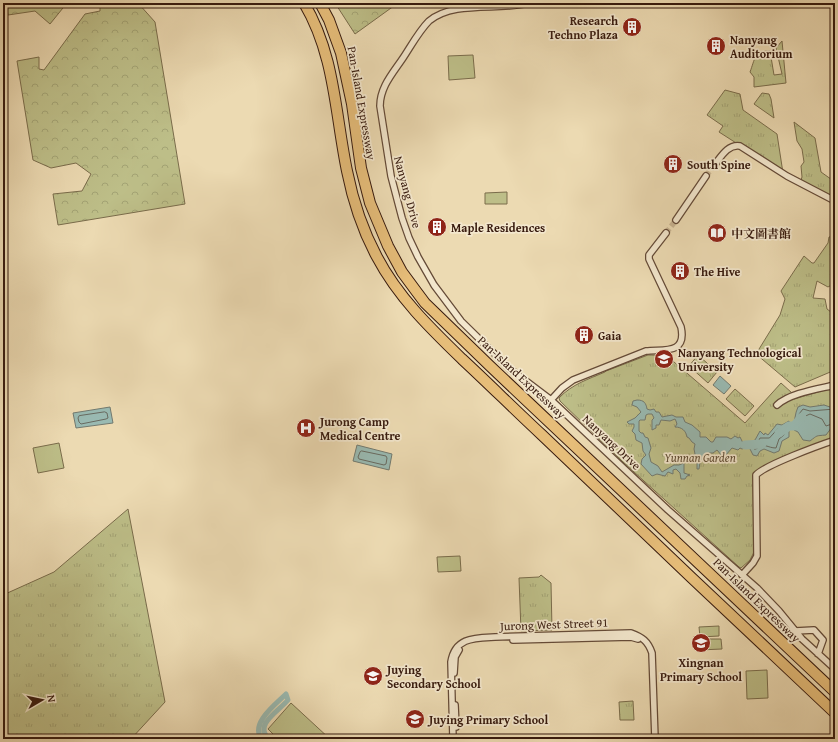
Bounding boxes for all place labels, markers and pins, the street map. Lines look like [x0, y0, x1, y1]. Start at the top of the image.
place label: Research Techno Plaza [548, 12, 619, 43]
building icon: Research Techno Plaza [621, 16, 643, 38]
place label: Nanyang Auditorium [730, 31, 793, 62]
building icon: Nanyang Auditorium [705, 35, 727, 57]
building icon: South Spine [662, 153, 684, 175]
place label: South Spine [687, 156, 751, 173]
building icon: Maple Residences [426, 216, 448, 238]
place label: Maple Residences [451, 219, 545, 236]
library icon: 中文圖書館 [706, 222, 728, 244]
place label: 中文圖書館 [731, 225, 791, 242]
building icon: The Hive [669, 260, 691, 282]
place label: The Hive [694, 263, 741, 280]
building icon: Gaia [573, 324, 595, 346]
place label: Gaia [598, 327, 622, 344]
place label: Nanyang Technological University [678, 344, 802, 375]
school or university icon: Nanyang Technological University [653, 348, 675, 370]
place label: Jurong Camp Medical Centre [318, 413, 401, 444]
hospital icon: Jurong Camp Medical Centre [295, 417, 317, 439]
school or university icon: Xingnan Primary School [690, 632, 712, 654]
place label: Xingnan Primary School [660, 654, 742, 685]
place label: Juying Secondary School [385, 661, 481, 692]
school or university icon: Juying Secondary School [362, 665, 384, 687]
school or university icon: Juying Primary School [404, 708, 426, 730]
place label: Juying Primary School [427, 711, 548, 728]

